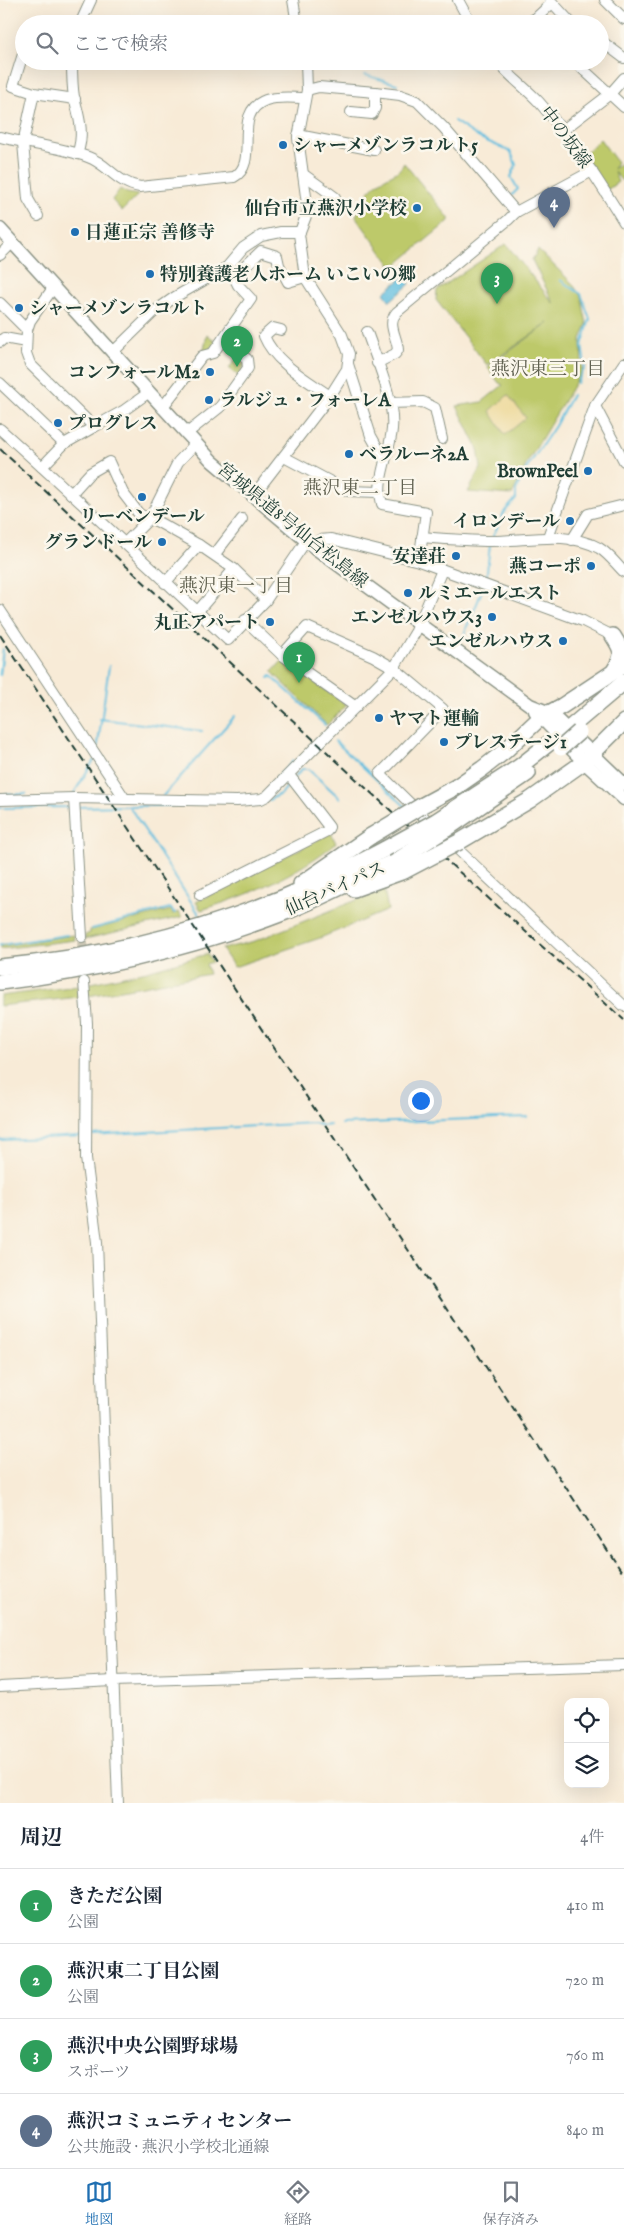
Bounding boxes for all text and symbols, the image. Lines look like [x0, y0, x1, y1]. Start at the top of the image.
search box [15, 15, 609, 70]
icon: search [33, 29, 61, 57]
text: ここで検索 [73, 33, 168, 57]
street label: 中の坂線 [534, 102, 596, 174]
place label: シャーメゾンラコルト5 [293, 135, 478, 158]
marker: シャーメゾンラコルト5 [277, 139, 289, 151]
pin: 4 [538, 187, 570, 228]
place label: 仙台市立燕沢小学校 [245, 198, 407, 221]
marker: 仙台市立燕沢小学校 [411, 202, 423, 214]
place label: 日蓮正宗 善修寺 [85, 222, 215, 245]
marker: 日蓮正宗 善修寺 [69, 226, 81, 238]
pin: 3 [481, 263, 513, 304]
place label: 特別養護老人ホーム いこいの郷 [160, 264, 416, 287]
marker: 特別養護老人ホーム いこいの郷 [144, 268, 156, 280]
place label: シャーメゾンラコルト [29, 298, 207, 321]
marker: シャーメゾンラコルト [13, 302, 25, 314]
pin: 2 [221, 326, 253, 367]
district label: 燕沢東三丁目 [491, 358, 605, 382]
place label: コンフォールM2 [68, 362, 201, 385]
marker: コンフォールM2 [204, 366, 216, 378]
place label: ラルジュ・フォーレA [219, 390, 391, 413]
marker: ラルジュ・フォーレA [203, 394, 215, 406]
place label: プログレス [68, 413, 157, 436]
marker: プログレス [52, 417, 64, 429]
place label: ベラルーネ2A [359, 444, 469, 467]
marker: ベラルーネ2A [343, 448, 355, 460]
street label: 宮城県道8号仙台松島線 [212, 458, 372, 594]
place label: BrownPeel [497, 461, 579, 484]
marker: BrownPeel [582, 465, 594, 477]
district label: 燕沢東二丁目 [303, 477, 417, 501]
marker: リーベンデール [136, 491, 148, 503]
place label: リーベンデール [79, 506, 205, 529]
place label: イロンデール [452, 511, 560, 534]
marker: イロンデール [564, 515, 576, 527]
place label: グランドール [44, 532, 152, 555]
marker: グランドール [156, 536, 168, 548]
place label: 安達荘 [392, 546, 446, 569]
marker: 安達荘 [450, 550, 462, 562]
place label: 燕コーポ [509, 556, 581, 579]
marker: 燕コーポ [585, 560, 597, 572]
district label: 燕沢東一丁目 [179, 575, 293, 599]
place label: ルミエールエスト [418, 583, 562, 606]
marker: ルミエールエスト [402, 587, 414, 599]
place label: エンゼルハウス3 [351, 607, 482, 630]
marker: エンゼルハウス3 [486, 611, 498, 623]
place label: 丸正アパート [153, 612, 260, 635]
marker: 丸正アパート [264, 616, 276, 628]
place label: エンゼルハウス [429, 631, 553, 654]
marker: エンゼルハウス [557, 635, 569, 647]
pin: 1 [283, 642, 315, 683]
place label: ヤマト運輸 [389, 708, 479, 731]
marker: ヤマト運輸 [373, 712, 385, 724]
place label: プレステージ1 [454, 732, 567, 755]
marker: プレステージ1 [438, 736, 450, 748]
street label: 仙台バイパス [282, 857, 389, 922]
your location [408, 1088, 434, 1114]
map controls [564, 1698, 609, 1788]
button: locate [564, 1698, 609, 1743]
button: layers [564, 1743, 609, 1788]
text: 周辺 [20, 1825, 62, 1852]
text: 4件 [580, 1828, 604, 1848]
text: きただ公園 [67, 1885, 162, 1909]
text: 1 [33, 1896, 39, 1916]
text: 410 m [567, 1896, 604, 1916]
text: 公園 [67, 1913, 99, 1933]
text: 燕沢東二丁目公園 [67, 1960, 219, 1984]
text: 2 [32, 1971, 40, 1991]
text: 720 m [565, 1971, 604, 1991]
text: 公園 [67, 1988, 99, 2008]
text: 燕沢中央公園野球場 [67, 2035, 238, 2059]
text: 3 [33, 2046, 39, 2066]
text: 760 m [566, 2046, 604, 2066]
text: スポーツ [67, 2063, 130, 2083]
text: 燕沢コミュニティセンター [67, 2110, 292, 2134]
text: 4 [32, 2121, 40, 2141]
text: 840 m [566, 2121, 604, 2141]
text: 公共施設 · 燕沢小学校北通線 [67, 2138, 270, 2158]
tab: 地図 [85, 2178, 113, 2229]
tab: 経路 [284, 2178, 312, 2229]
tab: 保存済み [483, 2178, 539, 2229]

